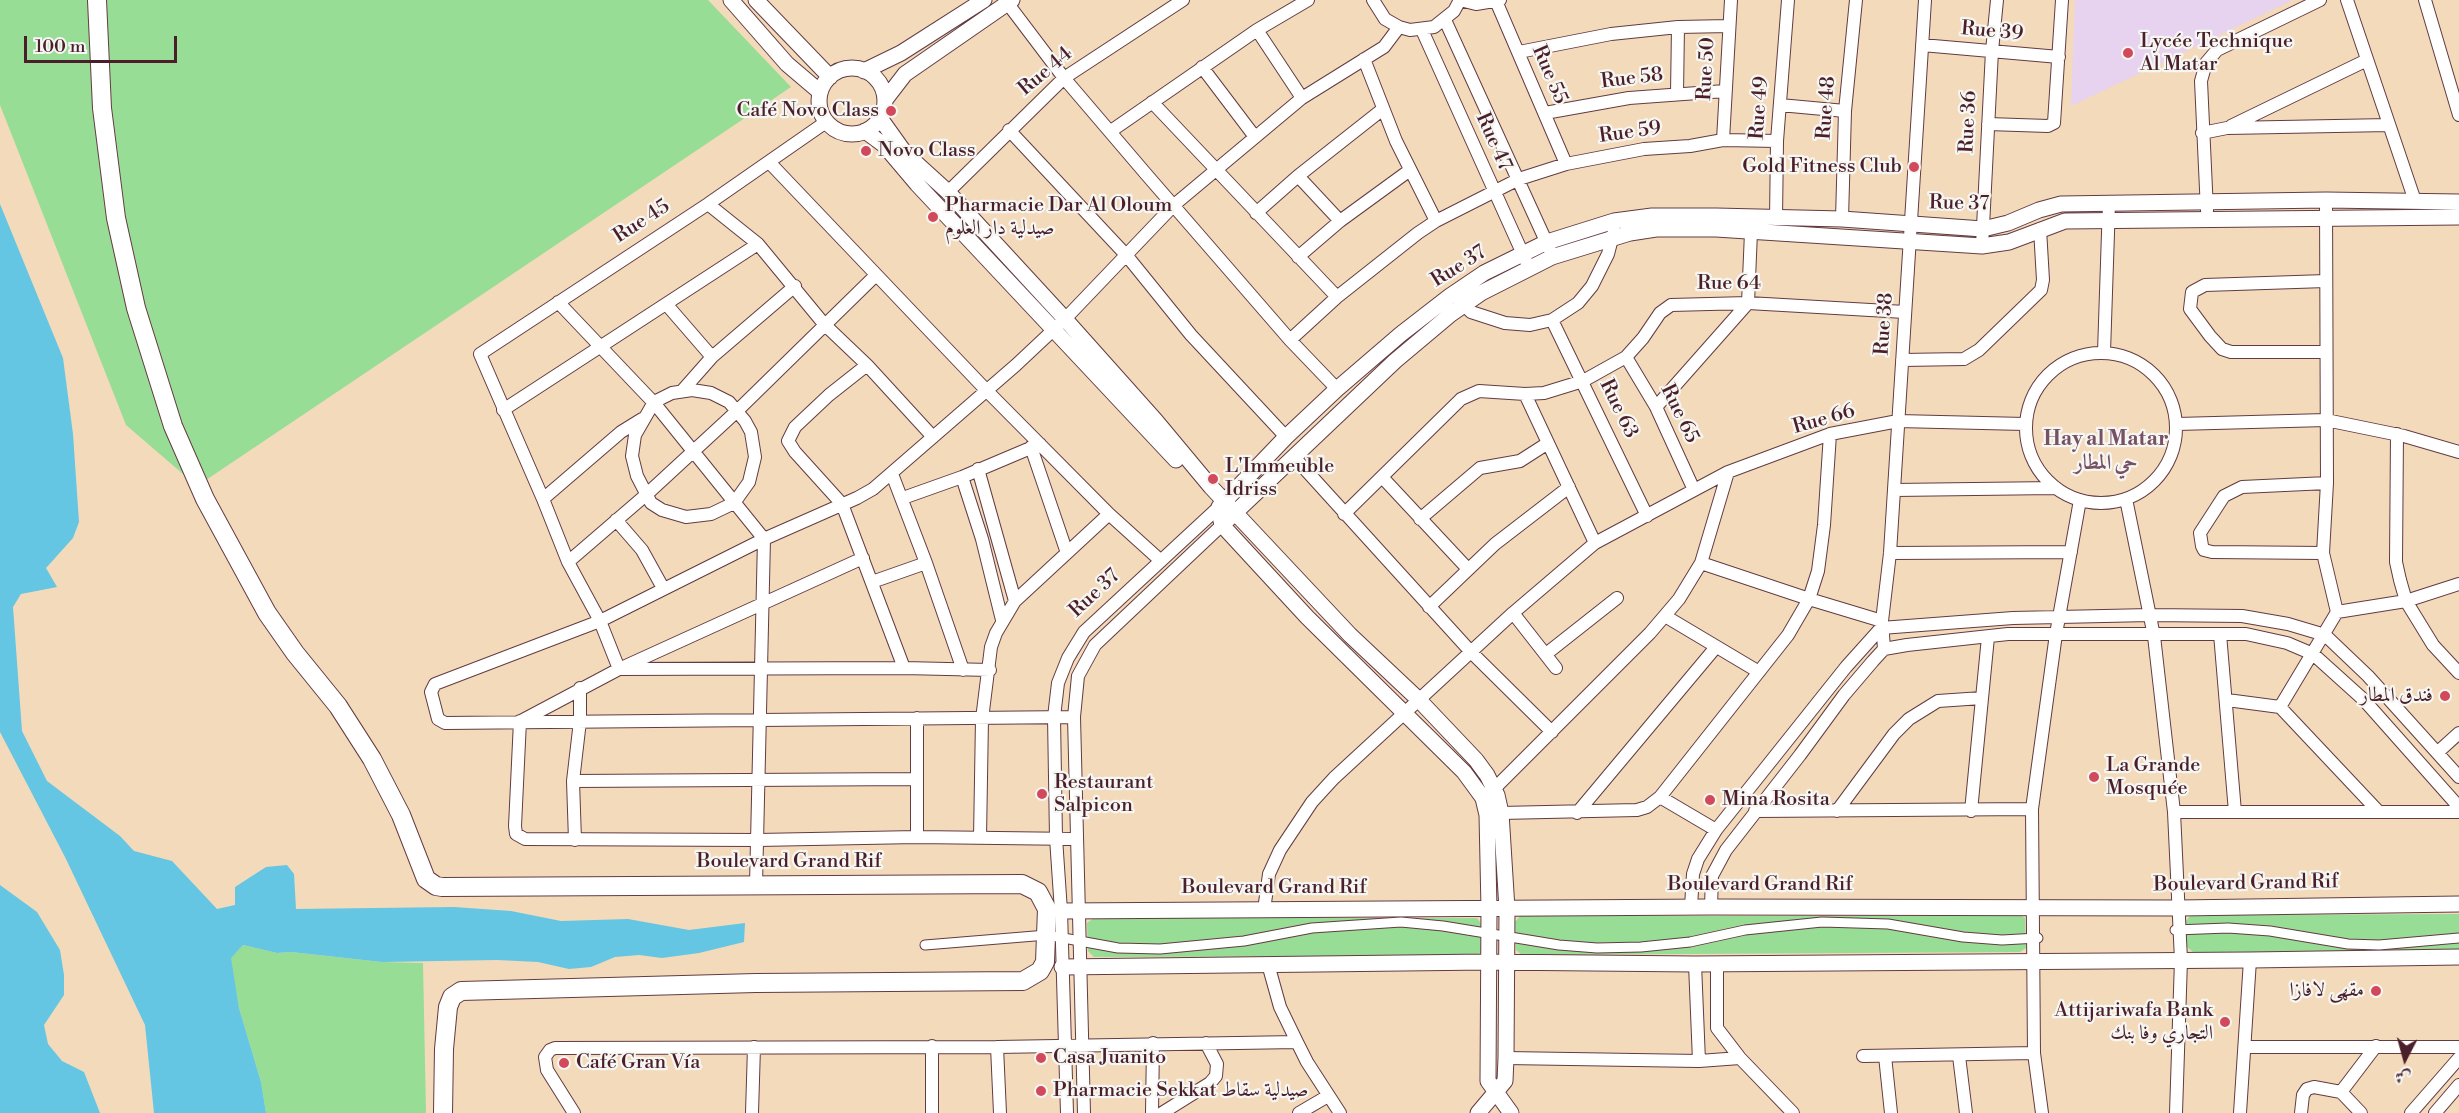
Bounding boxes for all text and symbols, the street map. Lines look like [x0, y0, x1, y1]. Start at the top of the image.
street label: Rue 39 [1960, 17, 2024, 47]
scale bar [27, 24, 180, 62]
place label: Lycée Technique Al Matar [2140, 30, 2293, 77]
text: 100 m [35, 35, 86, 58]
street label: Rue 50 [1693, 37, 1721, 101]
street label: Rue 44 [1014, 42, 1078, 102]
street label: Rue 55 [1526, 42, 1572, 108]
marker: Lycée Technique Al Matar [2121, 46, 2135, 60]
street label: Rue 58 [1599, 63, 1665, 95]
street label: Rue 48 [1813, 75, 1841, 141]
street label: Rue 49 [1746, 76, 1774, 140]
street label: Rue 36 [1955, 90, 1983, 154]
place label: Café Novo Class [736, 99, 879, 123]
marker: Café Novo Class [884, 104, 898, 118]
street label: Rue 47 [1470, 109, 1516, 175]
street label: Rue 59 [1597, 117, 1663, 149]
place label: Novo Class [878, 139, 976, 163]
marker: Novo Class [859, 144, 873, 158]
place label: Gold Fitness Club [1742, 155, 1902, 179]
marker: Gold Fitness Club [1907, 160, 1921, 174]
street label: Rue 37 [1929, 191, 1989, 217]
place label: Pharmacie Dar Al Oloum صيدلية دار العلوم [945, 194, 1172, 241]
street label: Rue 45 [609, 195, 675, 249]
marker: Pharmacie Dar Al Oloum صيدلية دار العلوم [926, 210, 940, 224]
street label: Rue 37 [1427, 241, 1491, 293]
street label: Rue 64 [1697, 272, 1761, 296]
street label: Rue 38 [1871, 292, 1899, 356]
street label: Rue 63 [1593, 376, 1643, 442]
street label: Rue 65 [1654, 381, 1704, 447]
street label: Rue 66 [1790, 400, 1858, 440]
district label: Hay al Matar حي المطار [2043, 427, 2169, 477]
place label: L'Immeuble Idriss [1225, 455, 1334, 502]
marker: L'Immeuble Idriss [1206, 472, 1220, 486]
street label: Rue 37 [1065, 565, 1125, 623]
place label: فندق المطار [2360, 684, 2433, 708]
marker: فندق المطار [2438, 689, 2452, 703]
place label: La Grande Mosquée [2106, 754, 2200, 801]
marker: La Grande Mosquée [2087, 770, 2101, 784]
place label: Restaurant Salpicon [1054, 771, 1153, 818]
marker: Restaurant Salpicon [1035, 787, 1049, 801]
place label: Mina Rosita [1722, 788, 1830, 812]
marker: Mina Rosita [1703, 793, 1717, 807]
street label: Boulevard Grand Rif [696, 850, 882, 874]
street label: Boulevard Grand Rif [2153, 870, 2339, 898]
street label: Boulevard Grand Rif [1667, 873, 1853, 897]
street label: Boulevard Grand Rif [1181, 876, 1367, 900]
place label: مقهى لافازا [2289, 979, 2364, 1003]
marker: مقهى لافازا [2369, 984, 2383, 998]
place label: Attijariwafa Bank التجاري وفا بنك [2055, 999, 2213, 1046]
marker: Attijariwafa Bank التجاري وفا بنك [2218, 1015, 2232, 1029]
north arrow [2375, 1029, 2435, 1089]
place label: Casa Juanito [1053, 1046, 1166, 1070]
place label: Café Gran Vía [576, 1051, 700, 1075]
marker: Casa Juanito [1034, 1051, 1048, 1065]
marker: Café Gran Vía [557, 1056, 571, 1070]
text: ش [2394, 1066, 2412, 1088]
place label: Pharmacie Sekkat صيدلية سقاط [1053, 1079, 1308, 1103]
marker: Pharmacie Sekkat صيدلية سقاط [1034, 1084, 1048, 1098]

